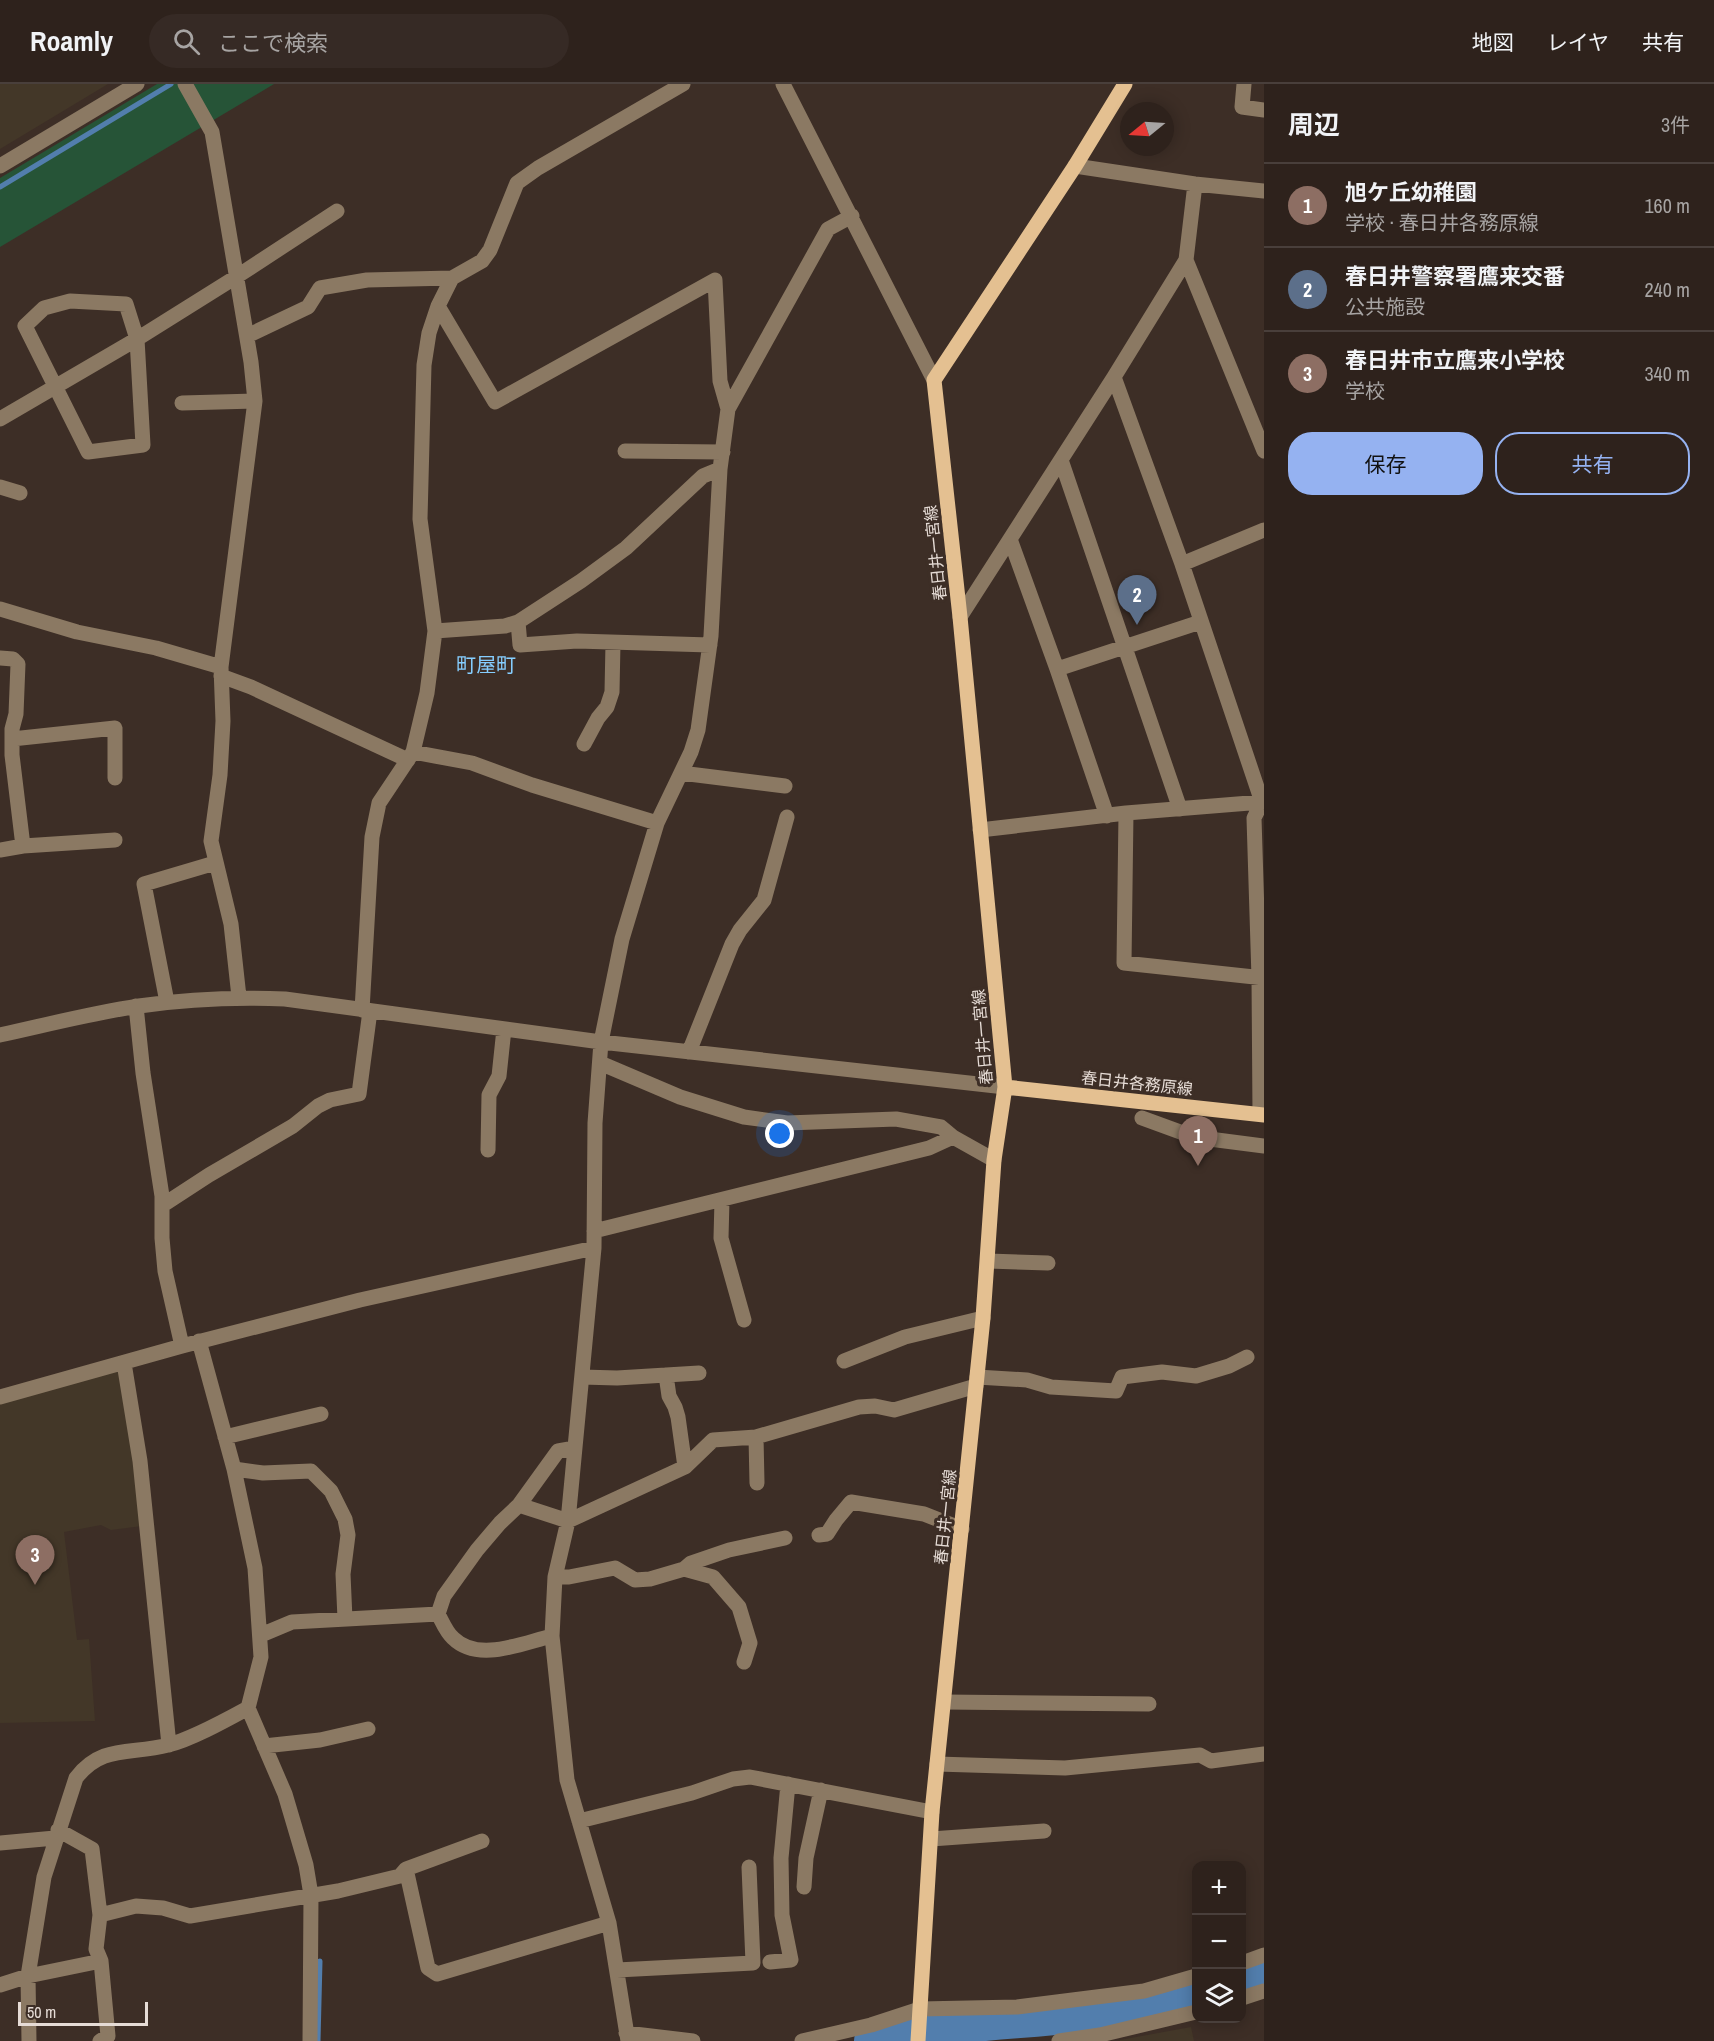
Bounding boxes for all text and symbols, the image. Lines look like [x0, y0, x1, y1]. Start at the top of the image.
search box [149, 14, 569, 68]
text: Roamly [30, 22, 113, 60]
icon: search [170, 25, 203, 58]
text: ここで検索 [218, 28, 328, 58]
text: 地図 [1472, 28, 1514, 57]
text: レイヤ [1547, 28, 1609, 57]
text: 共有 [1642, 28, 1684, 57]
north arrow [1120, 102, 1174, 156]
text: 周辺 [1288, 107, 1340, 142]
text: 3件 [1661, 111, 1690, 138]
text: 旭ケ丘幼稚園 [1345, 177, 1477, 207]
text: 1 [1303, 192, 1312, 219]
text: 160 m [1644, 192, 1690, 219]
text: 学校 · 春日井各務原線 [1345, 209, 1539, 236]
text: 春日井警察署鷹来交番 [1345, 261, 1565, 291]
text: 2 [1303, 276, 1312, 303]
text: 240 m [1644, 276, 1690, 303]
text: 公共施設 [1345, 293, 1425, 320]
text: 春日井市立鷹来小学校 [1345, 345, 1565, 375]
text: 3 [1303, 360, 1312, 387]
text: 340 m [1644, 360, 1690, 387]
text: 学校 [1345, 377, 1385, 404]
button: 保存 [1288, 432, 1483, 495]
button: 共有 [1495, 432, 1690, 495]
street label: 春日井一宮線 [919, 504, 951, 602]
pin: 2 [1118, 576, 1156, 625]
district label: 町屋町 [456, 651, 516, 678]
street label: 春日井一宮線 [967, 988, 997, 1086]
street label: 春日井各務原線 [1080, 1066, 1194, 1100]
pin: 1 [1178, 1116, 1218, 1166]
your location [765, 1119, 794, 1148]
street label: 春日井一宮線 [929, 1468, 961, 1566]
pin: 3 [15, 1536, 54, 1585]
map controls [1192, 1861, 1246, 2023]
button: + [1192, 1861, 1246, 1915]
button: − [1192, 1915, 1246, 1969]
button: layers [1192, 1969, 1246, 2023]
scale bar [18, 1999, 148, 2026]
text: 50 m [27, 2001, 56, 2023]

